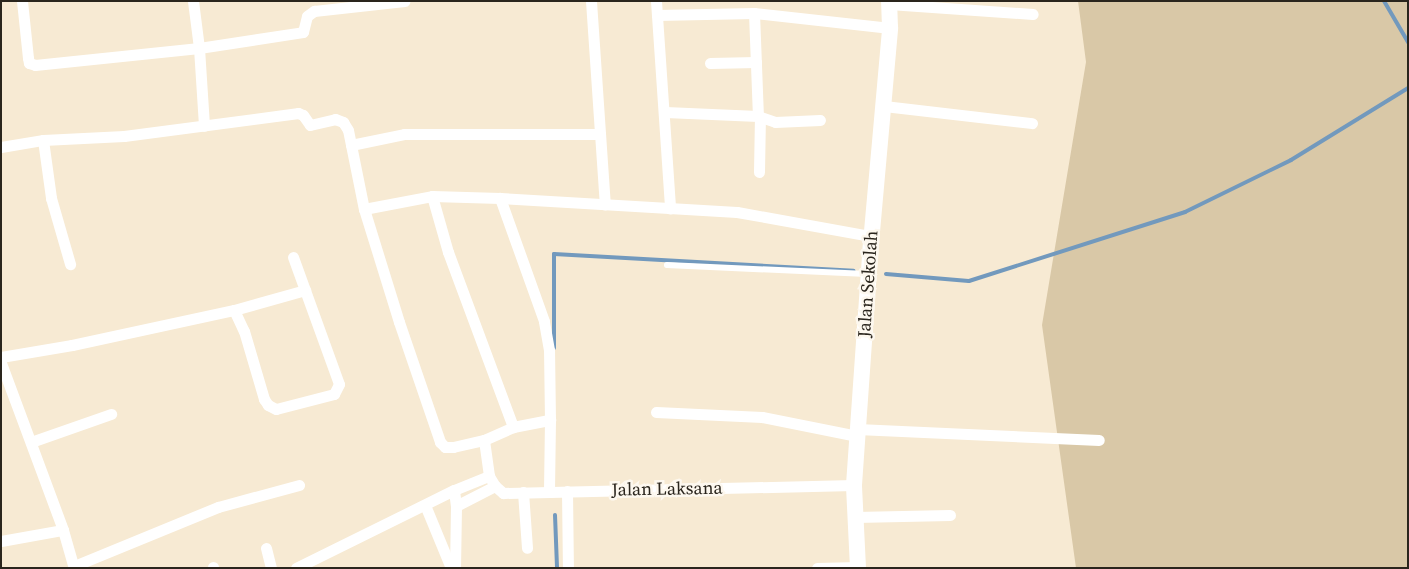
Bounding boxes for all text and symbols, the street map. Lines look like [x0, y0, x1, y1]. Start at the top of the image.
street label: Jalan Sekolah [853, 230, 883, 338]
street label: Jalan Laksana [611, 477, 723, 501]

